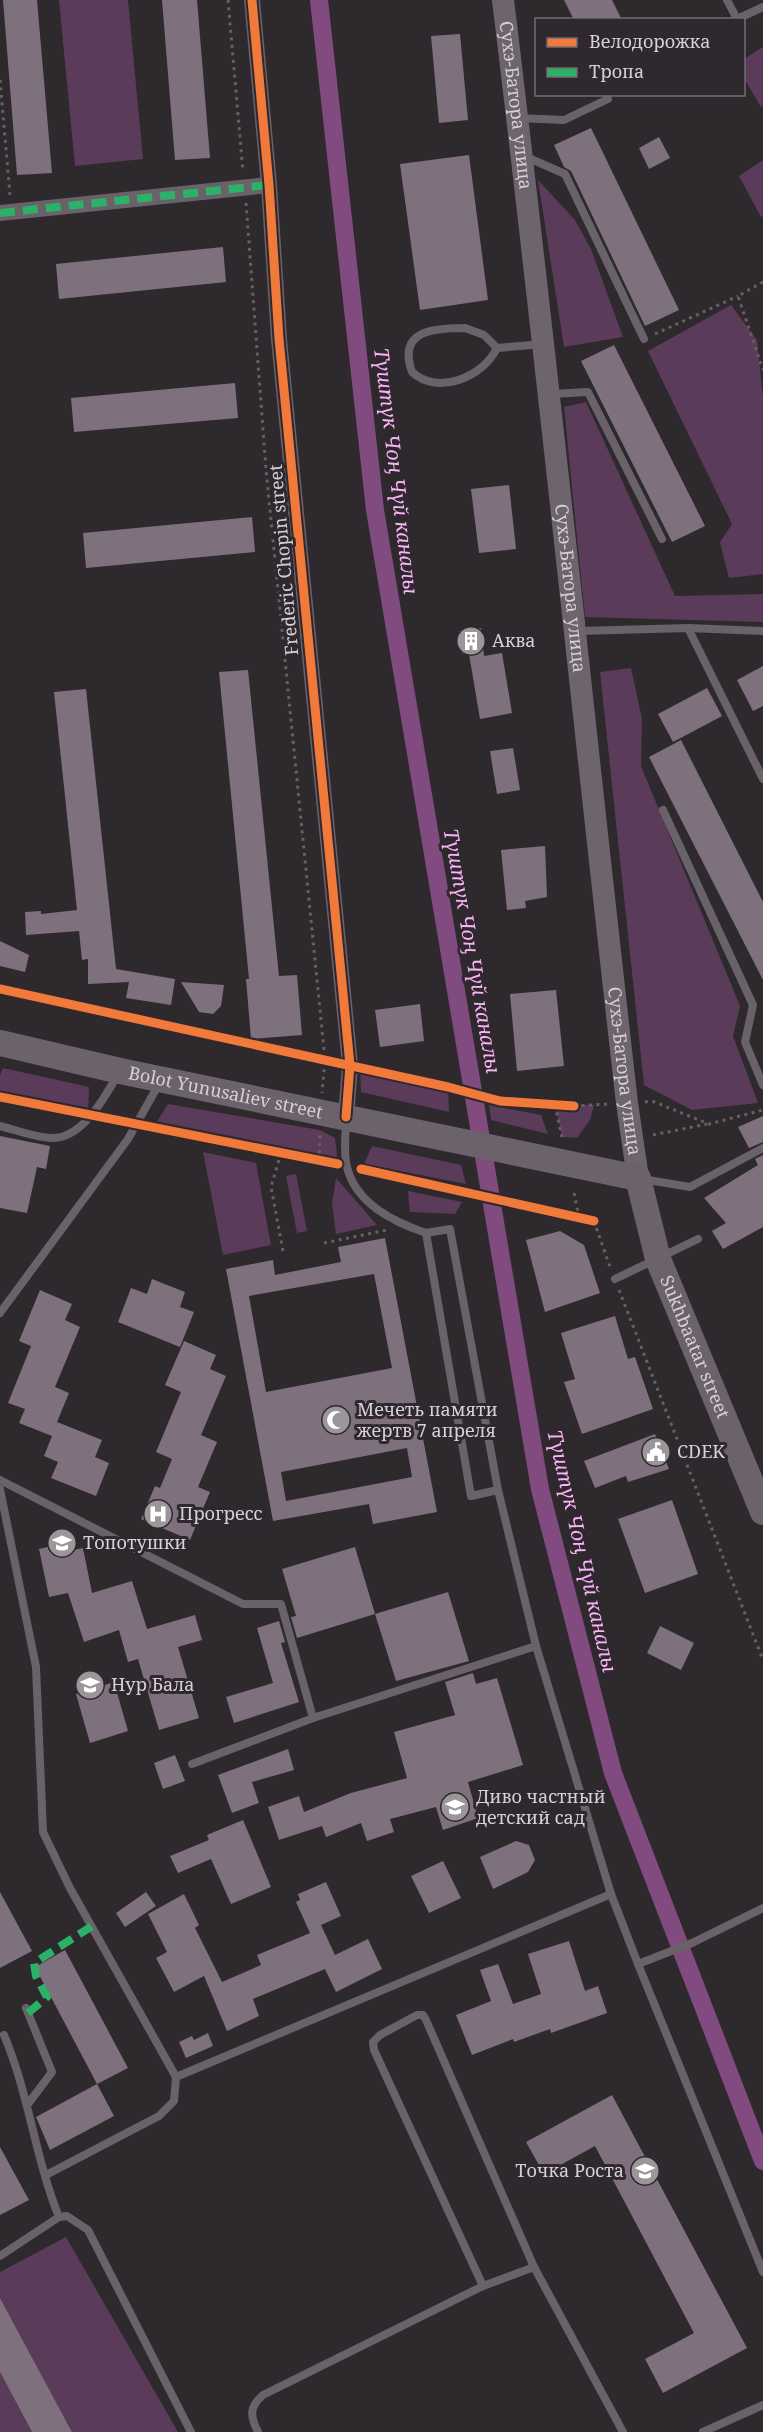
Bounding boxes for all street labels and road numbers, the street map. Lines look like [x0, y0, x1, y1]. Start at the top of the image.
street label: Сухэ-Батора улица [495, 19, 539, 191]
street label: Frederic Chopin street [263, 464, 303, 657]
street label: Сухэ-Батора улица [550, 502, 592, 674]
street label: Сухэ-Батора улица [603, 985, 648, 1157]
street label: Bolot Yunusaliev street [126, 1060, 325, 1124]
street label: Sukhbaatar street [655, 1272, 736, 1422]

